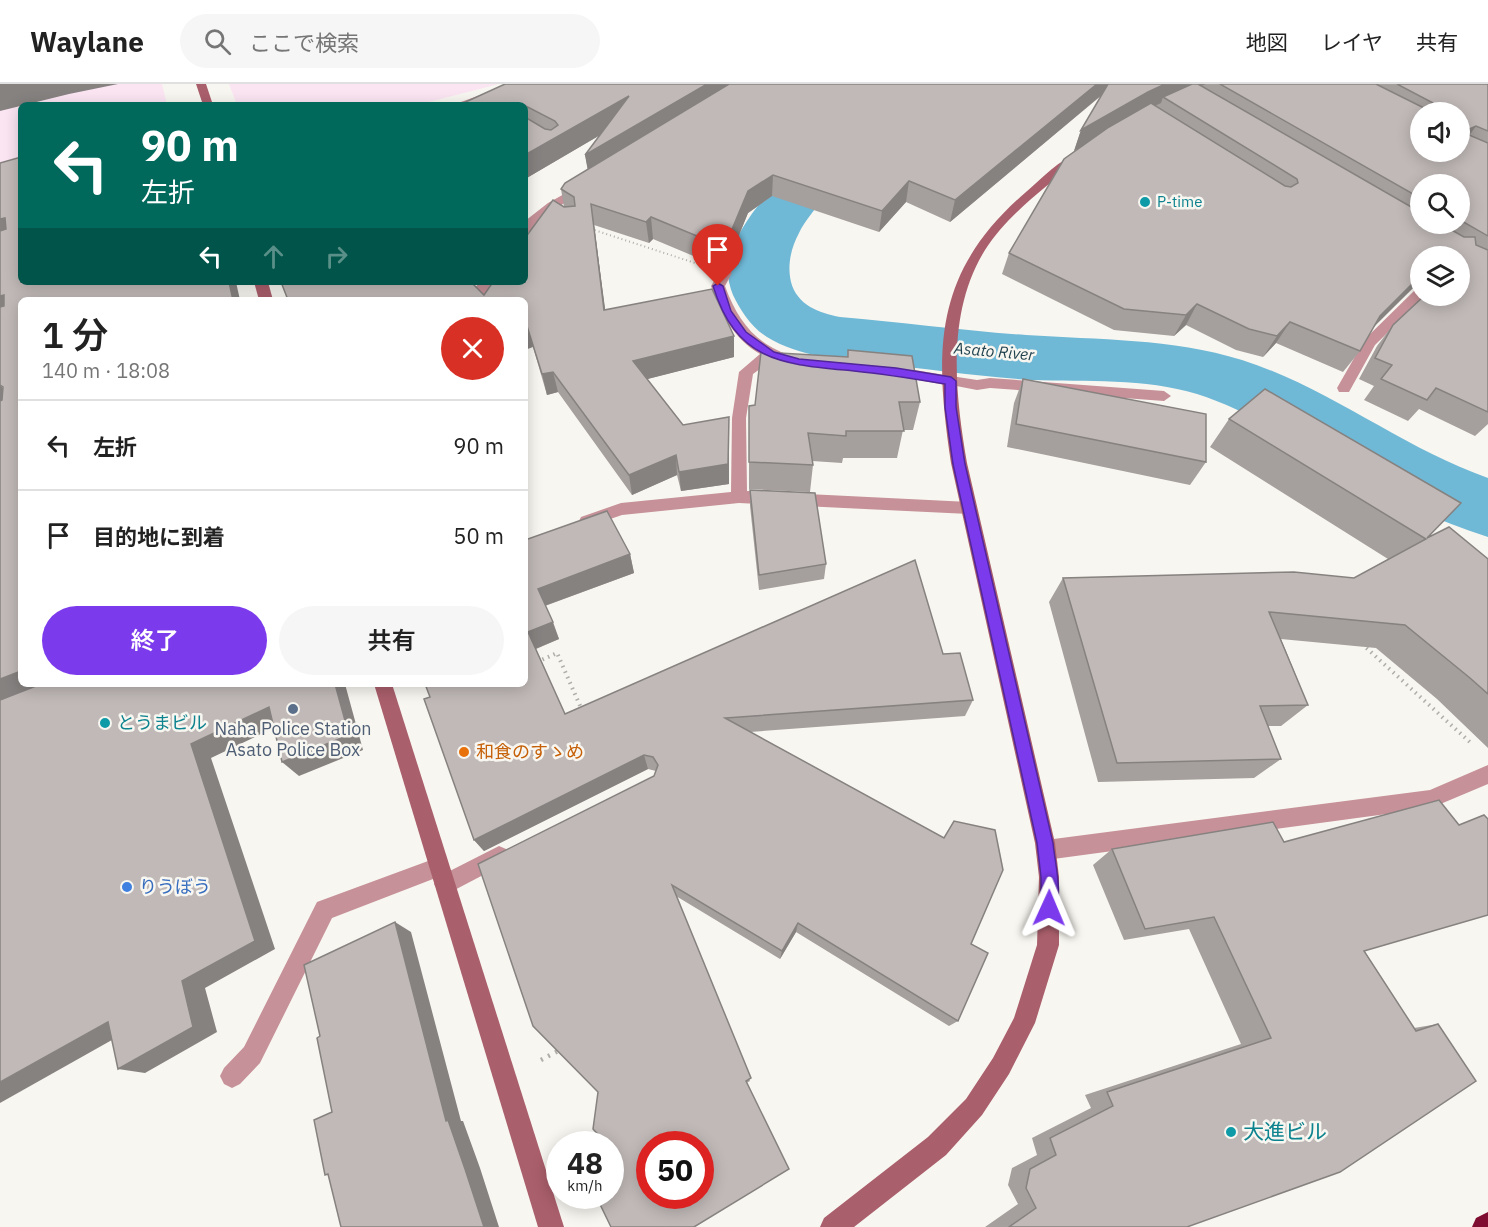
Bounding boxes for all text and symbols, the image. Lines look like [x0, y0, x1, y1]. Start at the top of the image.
search box [180, 14, 600, 68]
text: Waylane [30, 23, 144, 60]
icon: search [201, 25, 234, 58]
text: ここで検索 [249, 28, 359, 57]
text: 地図 [1246, 28, 1288, 56]
text: レイヤ [1321, 28, 1383, 56]
text: 共有 [1416, 28, 1458, 56]
map controls [1410, 102, 1470, 306]
button: sound [1410, 102, 1470, 162]
text: 90 m [141, 118, 239, 173]
icon: left [42, 126, 120, 204]
text: 左折 [141, 174, 195, 209]
button: search [1410, 174, 1470, 234]
place label: P-time [1157, 192, 1202, 211]
marker: P-time [1138, 195, 1152, 209]
pin [692, 224, 743, 286]
icon: arrive [701, 233, 734, 266]
icon: left [194, 240, 227, 273]
icon: ahead [257, 240, 290, 273]
icon: right [320, 240, 353, 273]
button: layers [1410, 246, 1470, 306]
text: 1 分 [42, 311, 108, 358]
button: close [441, 317, 504, 380]
water label: Asato River [952, 337, 1036, 365]
text: 140 m · 18:08 [42, 357, 170, 384]
icon: left [42, 429, 75, 462]
text: 90 m [453, 431, 504, 460]
text: 左折 [93, 432, 137, 461]
icon: arrive [42, 519, 75, 552]
text: 50 m [453, 521, 504, 550]
text: 目的地に到着 [93, 522, 225, 551]
button: 終了 [42, 606, 267, 675]
button: 共有 [279, 606, 504, 675]
marker: Naha Police Station Asato Police Box [286, 702, 300, 716]
place label: とうまビル [117, 711, 207, 734]
marker: とうまビル [98, 716, 112, 730]
place label: Naha Police Station Asato Police Box [214, 717, 372, 761]
place label: 和食のすゝめ [476, 740, 584, 763]
marker: 和食のすゝめ [457, 745, 471, 759]
place label: りうぼう [139, 875, 211, 898]
position arrow [1017, 876, 1081, 940]
marker: りうぼう [120, 880, 134, 894]
place label: 大進ビル [1243, 1117, 1327, 1145]
marker: 大進ビル [1224, 1125, 1238, 1139]
speed limit sign: 50 [636, 1131, 714, 1209]
text: 48 [567, 1143, 603, 1182]
text: km/h [567, 1176, 603, 1195]

